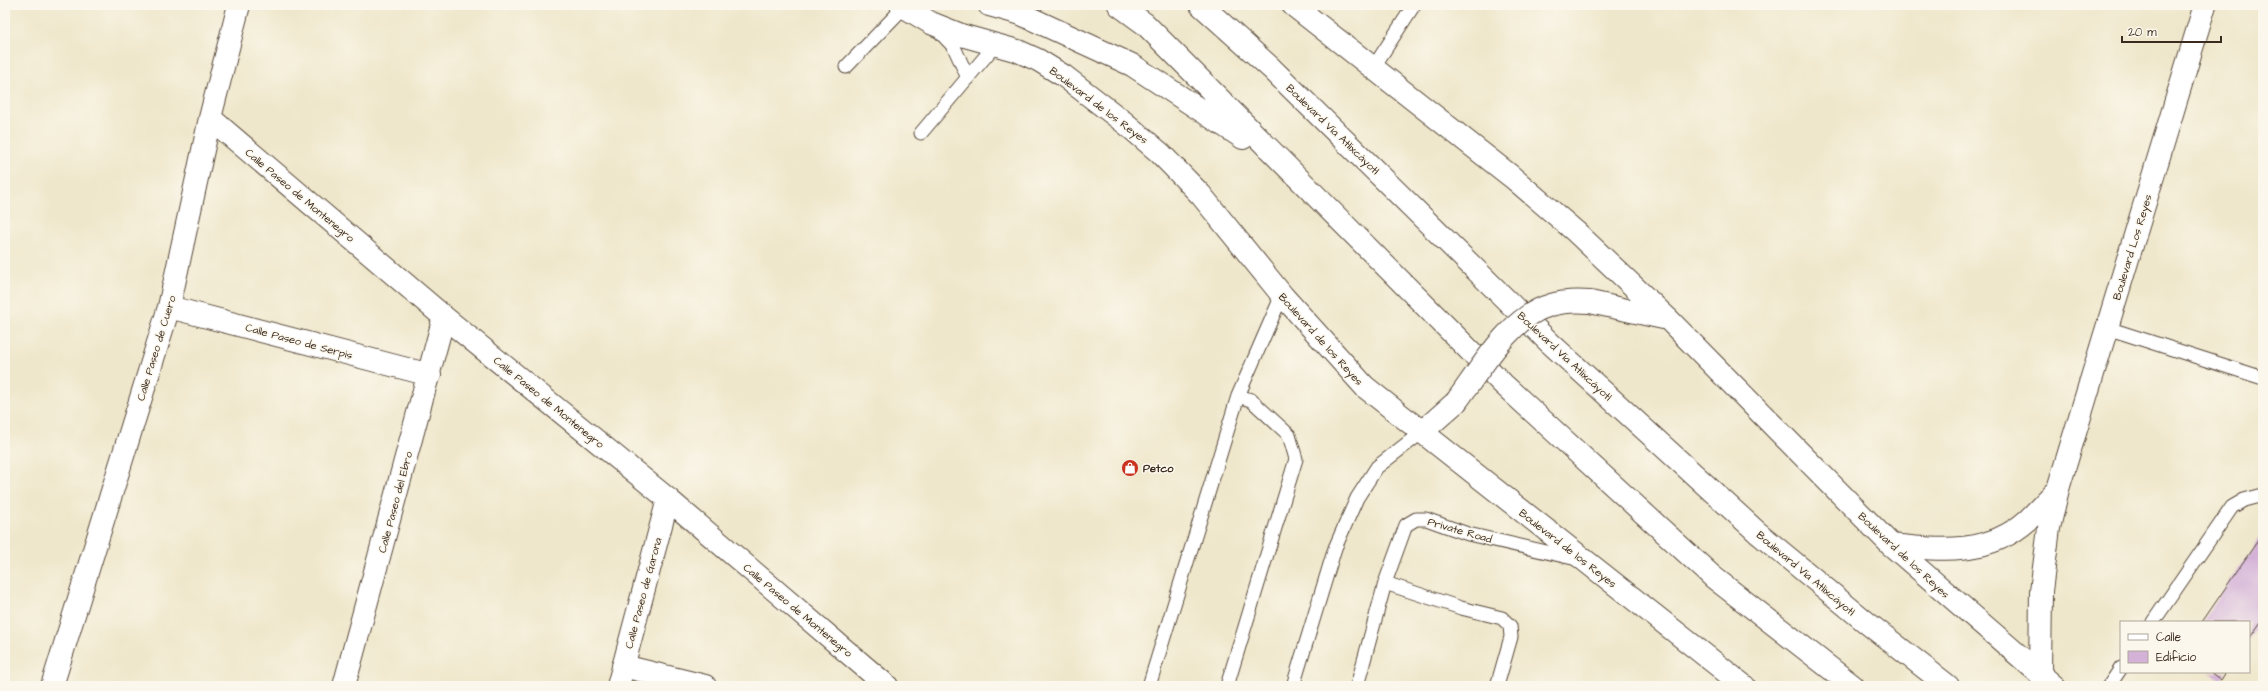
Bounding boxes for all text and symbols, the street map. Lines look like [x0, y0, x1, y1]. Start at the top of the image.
scale bar [2122, 18, 2221, 44]
text: 20 m [2128, 24, 2157, 41]
street label: Boulevard de los Reyes [1046, 63, 1151, 149]
street label: Boulevard Vía Atlixcáyotl [1282, 81, 1383, 179]
street label: Calle Paseo de Montenegro [241, 145, 358, 247]
street label: Boulevard Los Reyes [2109, 192, 2157, 302]
street label: Boulevard de los Reyes [1274, 290, 1367, 390]
street label: Calle Paseo de Cuero [133, 293, 180, 403]
street label: Boulevard Vía Atlixcáyotl [1513, 309, 1615, 405]
street label: Calle Paseo de Serpis [244, 320, 355, 363]
street label: Calle Paseo de Montenegro [490, 353, 608, 453]
street label: Calle Paseo del Ebro [375, 449, 416, 555]
shop icon: Petco [1120, 458, 1140, 478]
place label: Petco [1143, 461, 1174, 476]
street label: Boulevard de los Reyes [1515, 506, 1620, 592]
street label: Boulevard de los Reyes [1854, 509, 1953, 603]
street label: Private Road [1426, 514, 1494, 547]
street label: Boulevard Vía Atlixcáyotl [1753, 528, 1858, 620]
street label: Calle Paseo de Garona [621, 536, 666, 650]
street label: Calle Paseo de Montenegro [739, 560, 856, 662]
legend [2120, 621, 2250, 673]
text: Calle [2156, 629, 2181, 646]
text: Edificio [2156, 649, 2196, 666]

